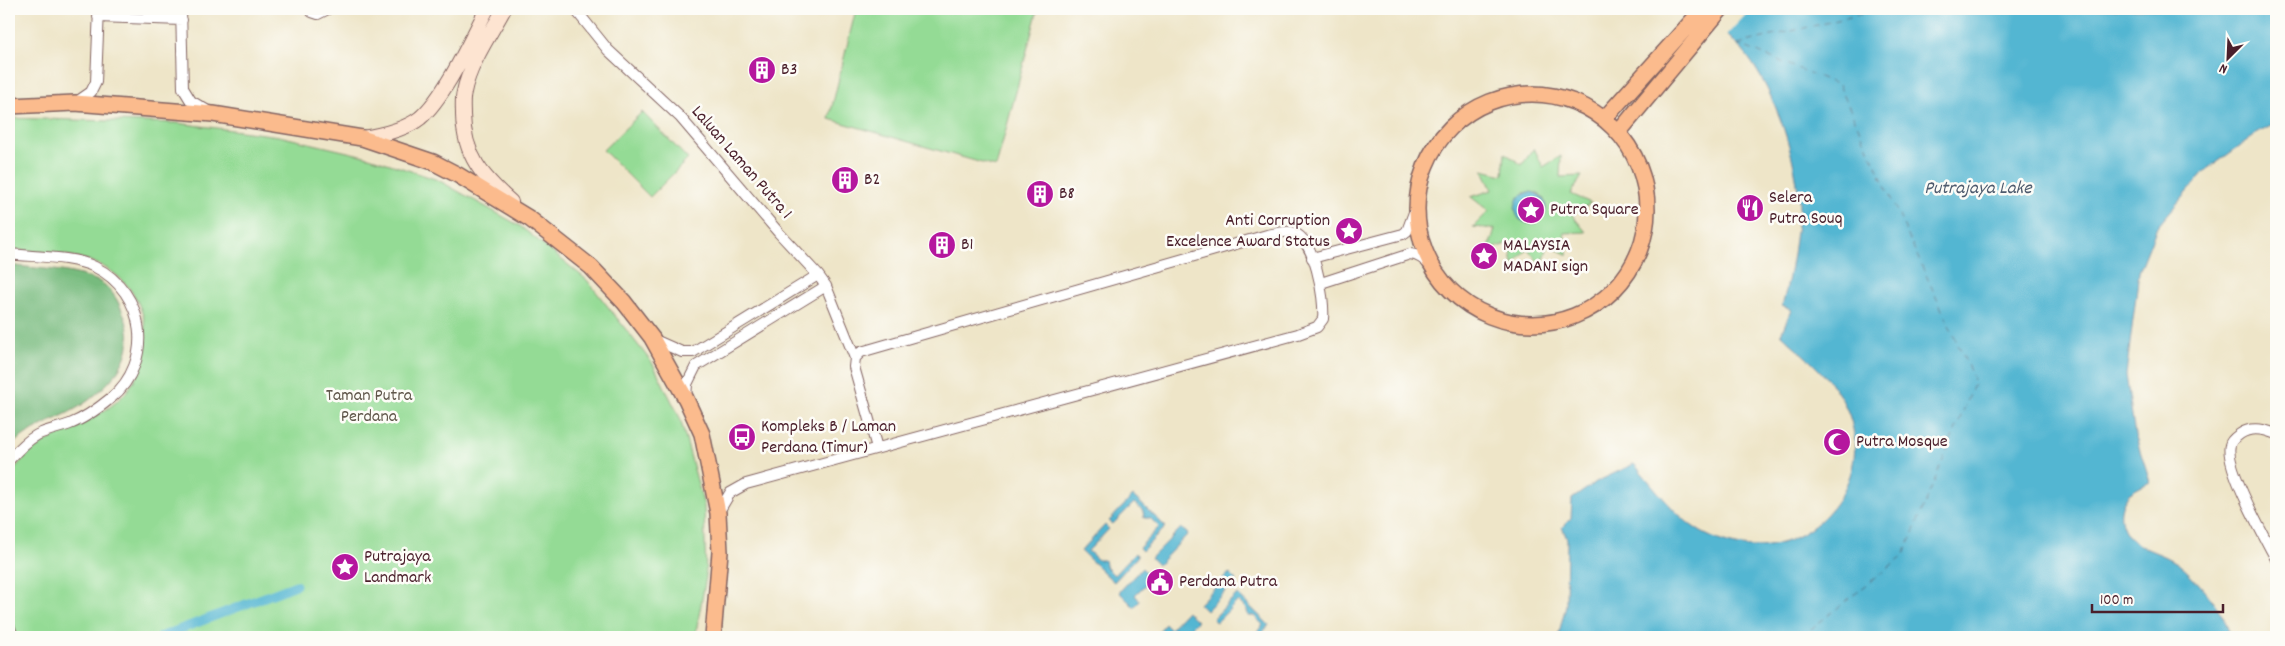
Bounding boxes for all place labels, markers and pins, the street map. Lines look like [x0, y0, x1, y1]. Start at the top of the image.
building icon: B3 [747, 55, 777, 85]
place label: B3 [781, 58, 798, 83]
building icon: B2 [830, 165, 860, 195]
place label: B2 [864, 168, 880, 193]
building icon: B8 [1025, 179, 1055, 209]
place label: B8 [1059, 182, 1075, 207]
place label: Selera Putra Souq [1769, 186, 1843, 232]
restaurant icon: Selera Putra Souq [1735, 193, 1765, 223]
place icon: Putra Square [1516, 195, 1546, 225]
place label: Putra Square [1550, 198, 1639, 223]
place label: Anti Corruption Excelence Award Status [1166, 209, 1330, 255]
place icon: Anti Corruption Excelence Award Status [1334, 216, 1364, 246]
building icon: B1 [927, 230, 957, 260]
place label: B1 [961, 233, 973, 258]
place label: MALAYSIA MADANI sign [1503, 234, 1588, 280]
place icon: MALAYSIA MADANI sign [1469, 241, 1499, 271]
place label: Kompleks B / Laman Perdana (Timur) [761, 415, 896, 461]
bus stop icon: Kompleks B / Laman Perdana (Timur) [727, 422, 757, 452]
mosque icon: Putra Mosque [1822, 427, 1852, 457]
place label: Putra Mosque [1856, 430, 1948, 455]
place label: Putrajaya Landmark [364, 545, 431, 591]
place icon: Putrajaya Landmark [330, 552, 360, 582]
public building icon: Perdana Putra [1145, 567, 1175, 597]
place label: Perdana Putra [1179, 570, 1278, 595]

